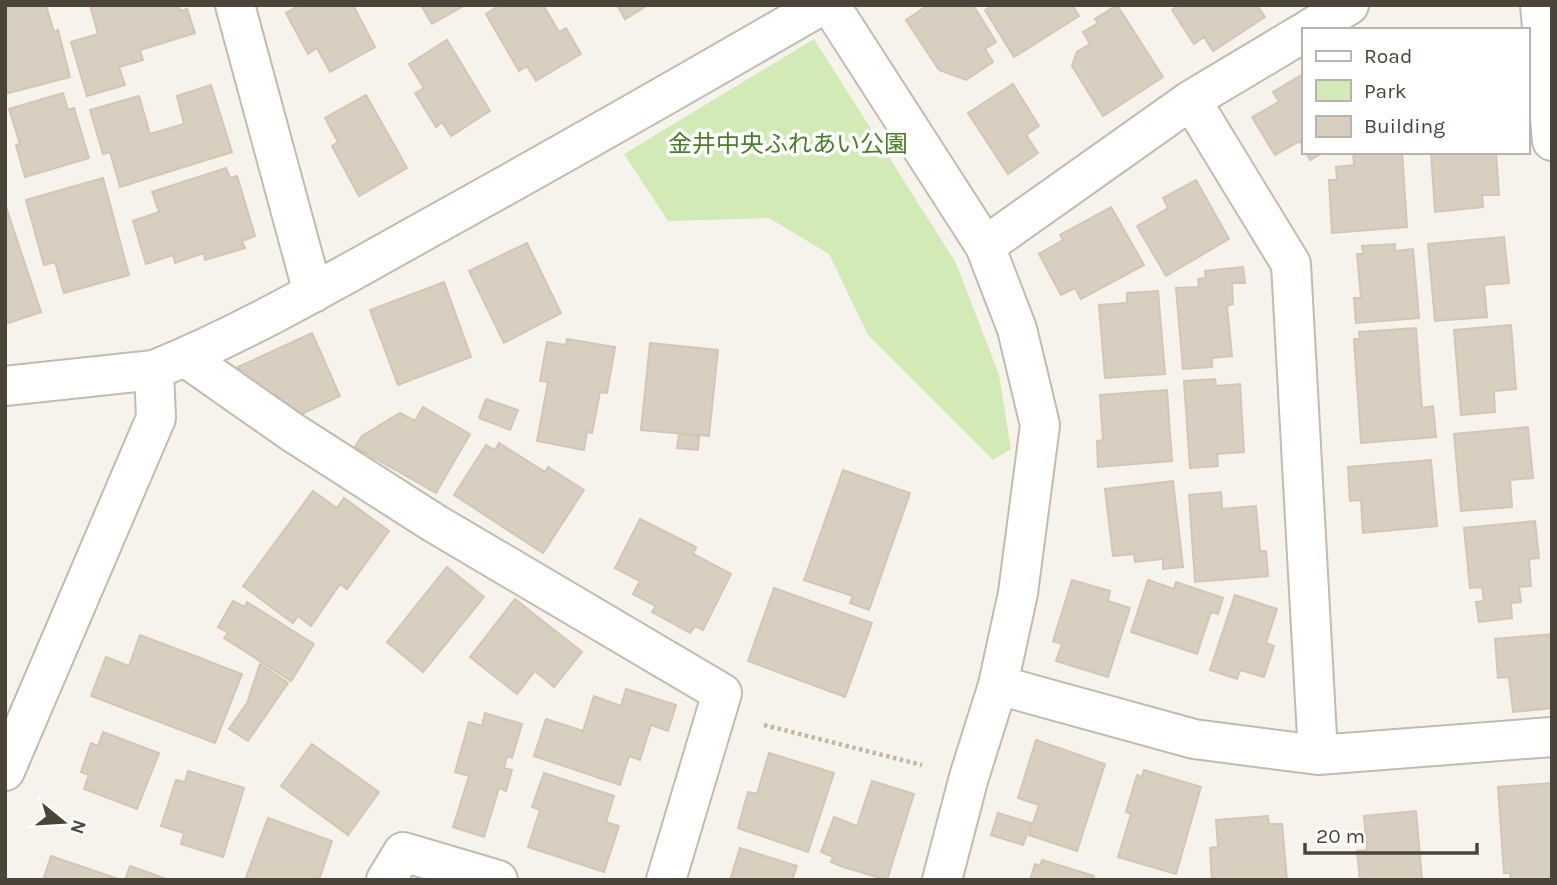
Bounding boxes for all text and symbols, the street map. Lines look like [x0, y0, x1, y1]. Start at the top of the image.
legend [1302, 28, 1529, 154]
text: Road [1364, 44, 1412, 68]
text: Park [1364, 79, 1407, 103]
text: Building [1364, 114, 1445, 138]
park label: 金井中央ふれあい公園 [668, 130, 908, 158]
north arrow [28, 787, 98, 857]
scale bar [1305, 812, 1476, 856]
text: N [66, 817, 91, 837]
text: 20 m [1316, 824, 1365, 848]

